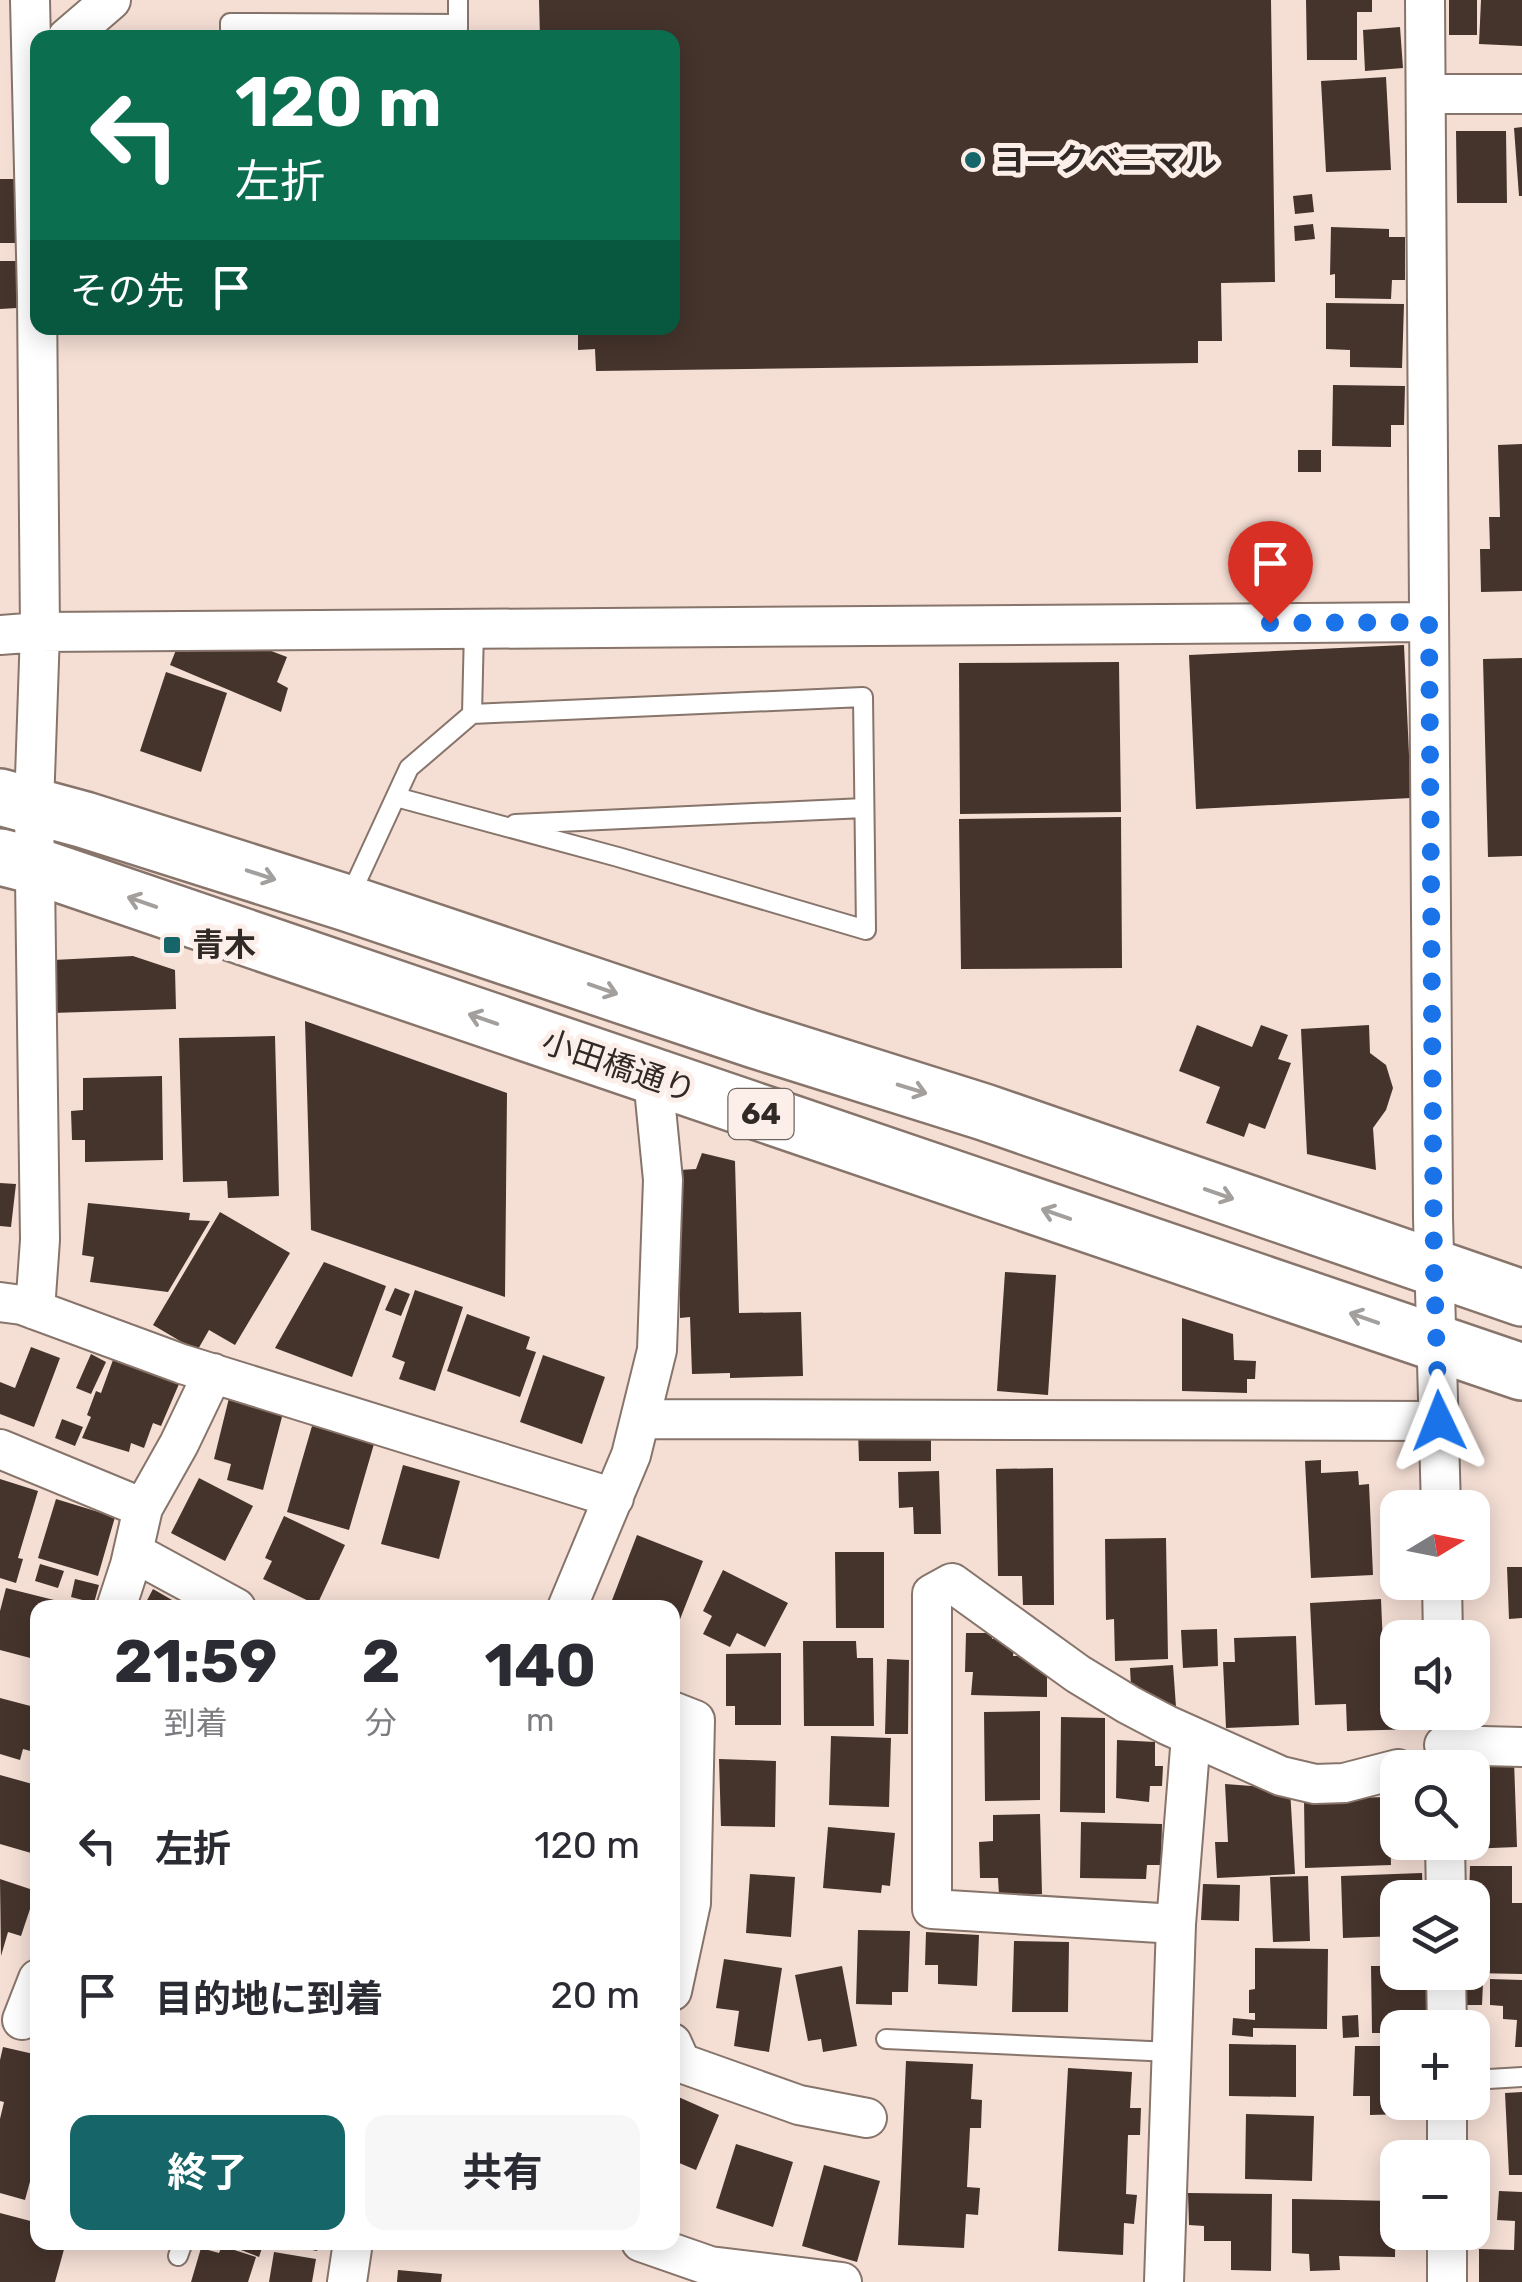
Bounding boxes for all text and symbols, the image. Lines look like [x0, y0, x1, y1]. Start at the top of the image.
text: 120 m [235, 61, 442, 144]
icon: left [70, 70, 200, 200]
place label: ヨークベニマル [993, 141, 1217, 179]
marker: ヨークベニマル [962, 149, 984, 171]
text: 左折 [235, 155, 325, 208]
icon: arrive [204, 260, 259, 315]
text: その先 [70, 268, 184, 314]
pin [1228, 521, 1313, 624]
icon: arrive [1243, 536, 1298, 591]
one-way arrow [245, 868, 276, 886]
one-way arrow [128, 892, 159, 910]
place label: 青木 [192, 926, 256, 964]
marker: 青木 [161, 934, 183, 956]
one-way arrow [586, 981, 617, 999]
one-way arrow [468, 1009, 499, 1027]
street label: 小田橋通り [537, 1022, 701, 1110]
one-way arrow [895, 1082, 927, 1100]
road number: 64 [728, 1089, 794, 1139]
one-way arrow [1203, 1186, 1234, 1204]
one-way arrow [1040, 1203, 1072, 1221]
one-way arrow [1348, 1307, 1380, 1325]
position arrow [1387, 1369, 1491, 1473]
north arrow [1380, 1490, 1490, 1600]
map controls [1380, 1490, 1490, 2250]
button: sound [1380, 1620, 1490, 1730]
text: 21:59 [114, 1626, 278, 1697]
text: 2 [361, 1626, 400, 1697]
text: 140 [484, 1630, 596, 1701]
text: m [526, 1701, 554, 1739]
text: 到着 [164, 1704, 228, 1742]
text: 分 [365, 1704, 397, 1742]
button: search [1380, 1750, 1490, 1860]
icon: left [70, 1818, 125, 1873]
text: 120 m [534, 1822, 640, 1868]
text: 左折 [155, 1826, 231, 1872]
button: layers [1380, 1880, 1490, 1990]
icon: arrive [70, 1968, 125, 2023]
text: 20 m [550, 1972, 640, 2018]
text: 目的地に到着 [155, 1976, 383, 2022]
button: + [1380, 2010, 1490, 2120]
button: 終了 [70, 2115, 345, 2230]
button: 共有 [365, 2115, 640, 2230]
button: − [1380, 2140, 1490, 2250]

